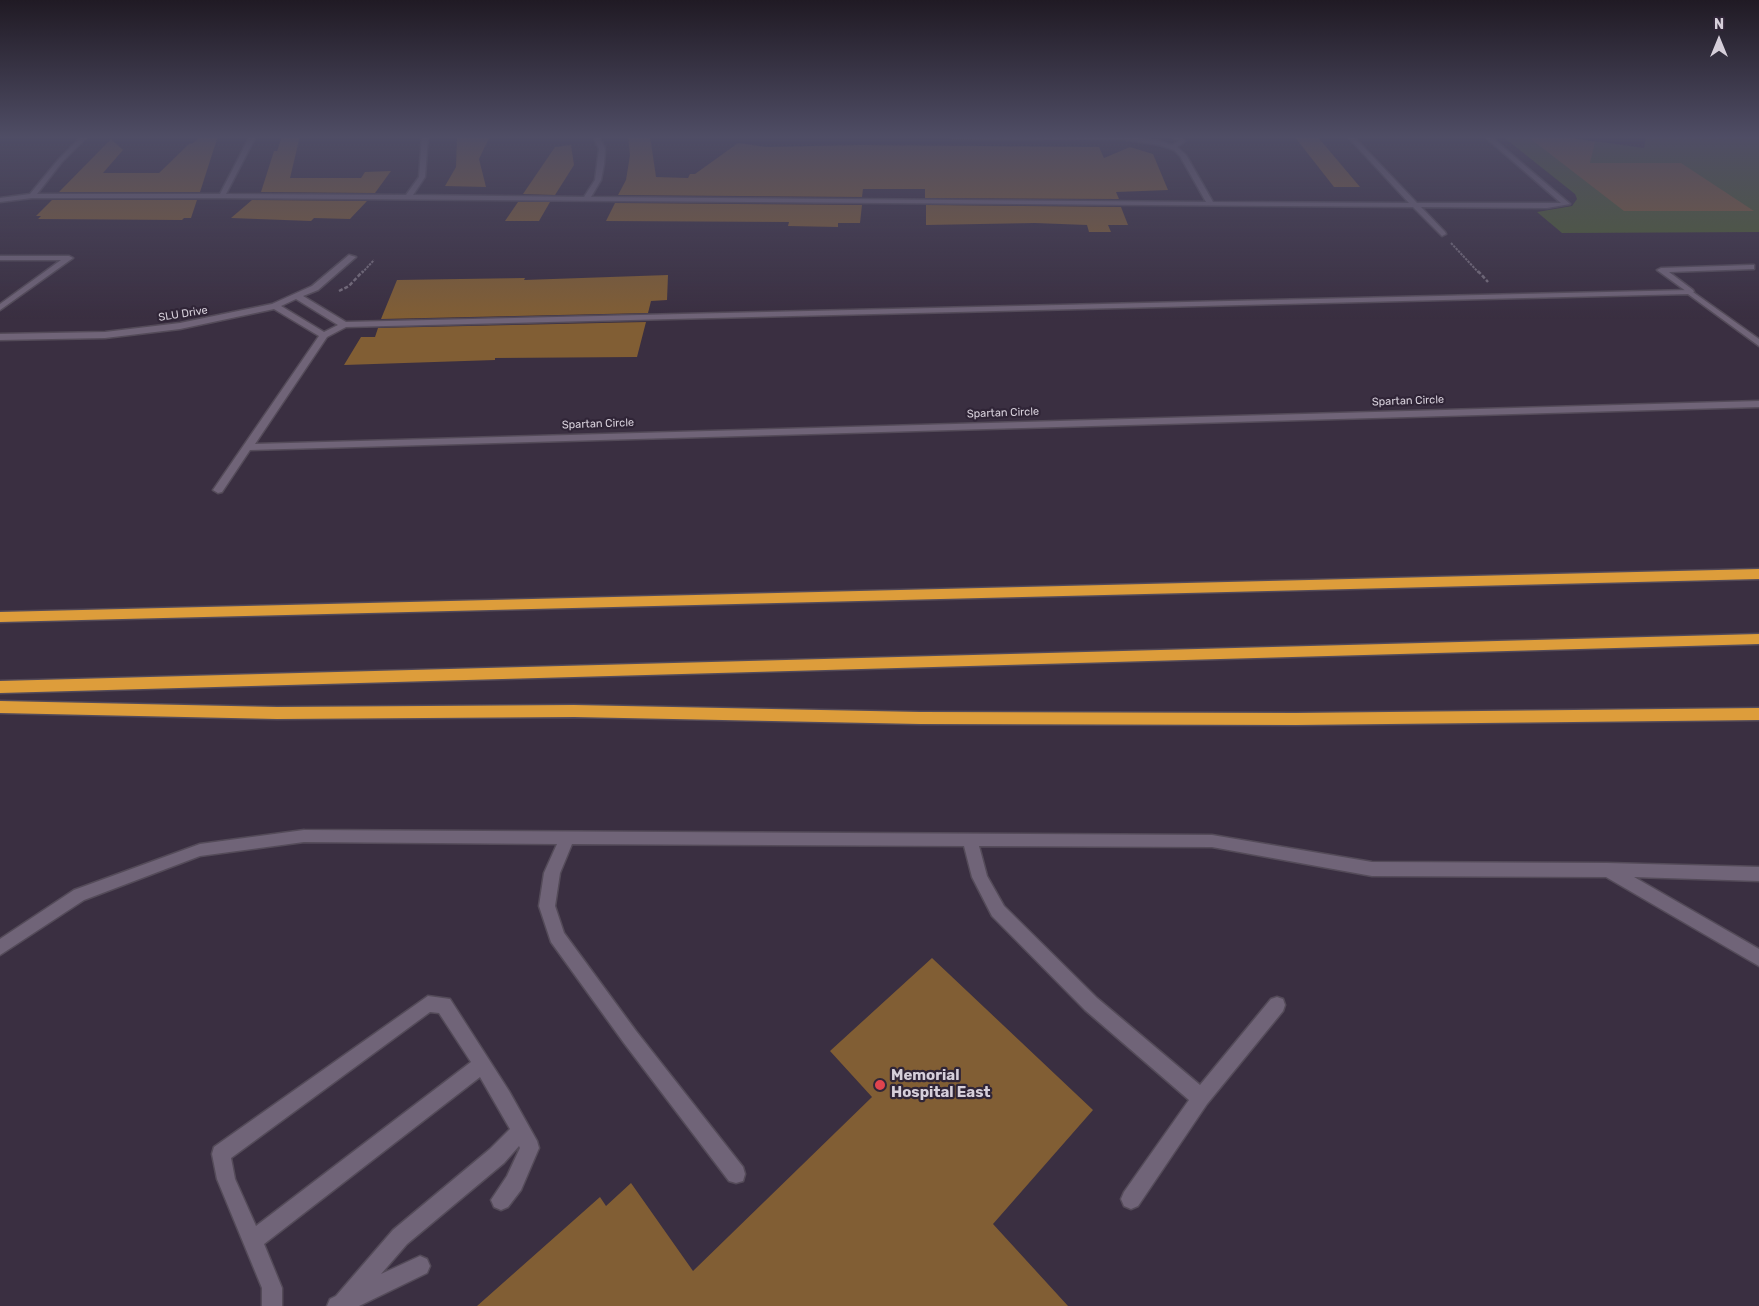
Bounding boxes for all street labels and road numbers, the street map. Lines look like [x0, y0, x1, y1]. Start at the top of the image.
street label: SLU Drive [157, 304, 209, 324]
street label: Spartan Circle [1372, 393, 1444, 409]
street label: Spartan Circle [967, 405, 1039, 421]
street label: Spartan Circle [562, 416, 634, 432]

